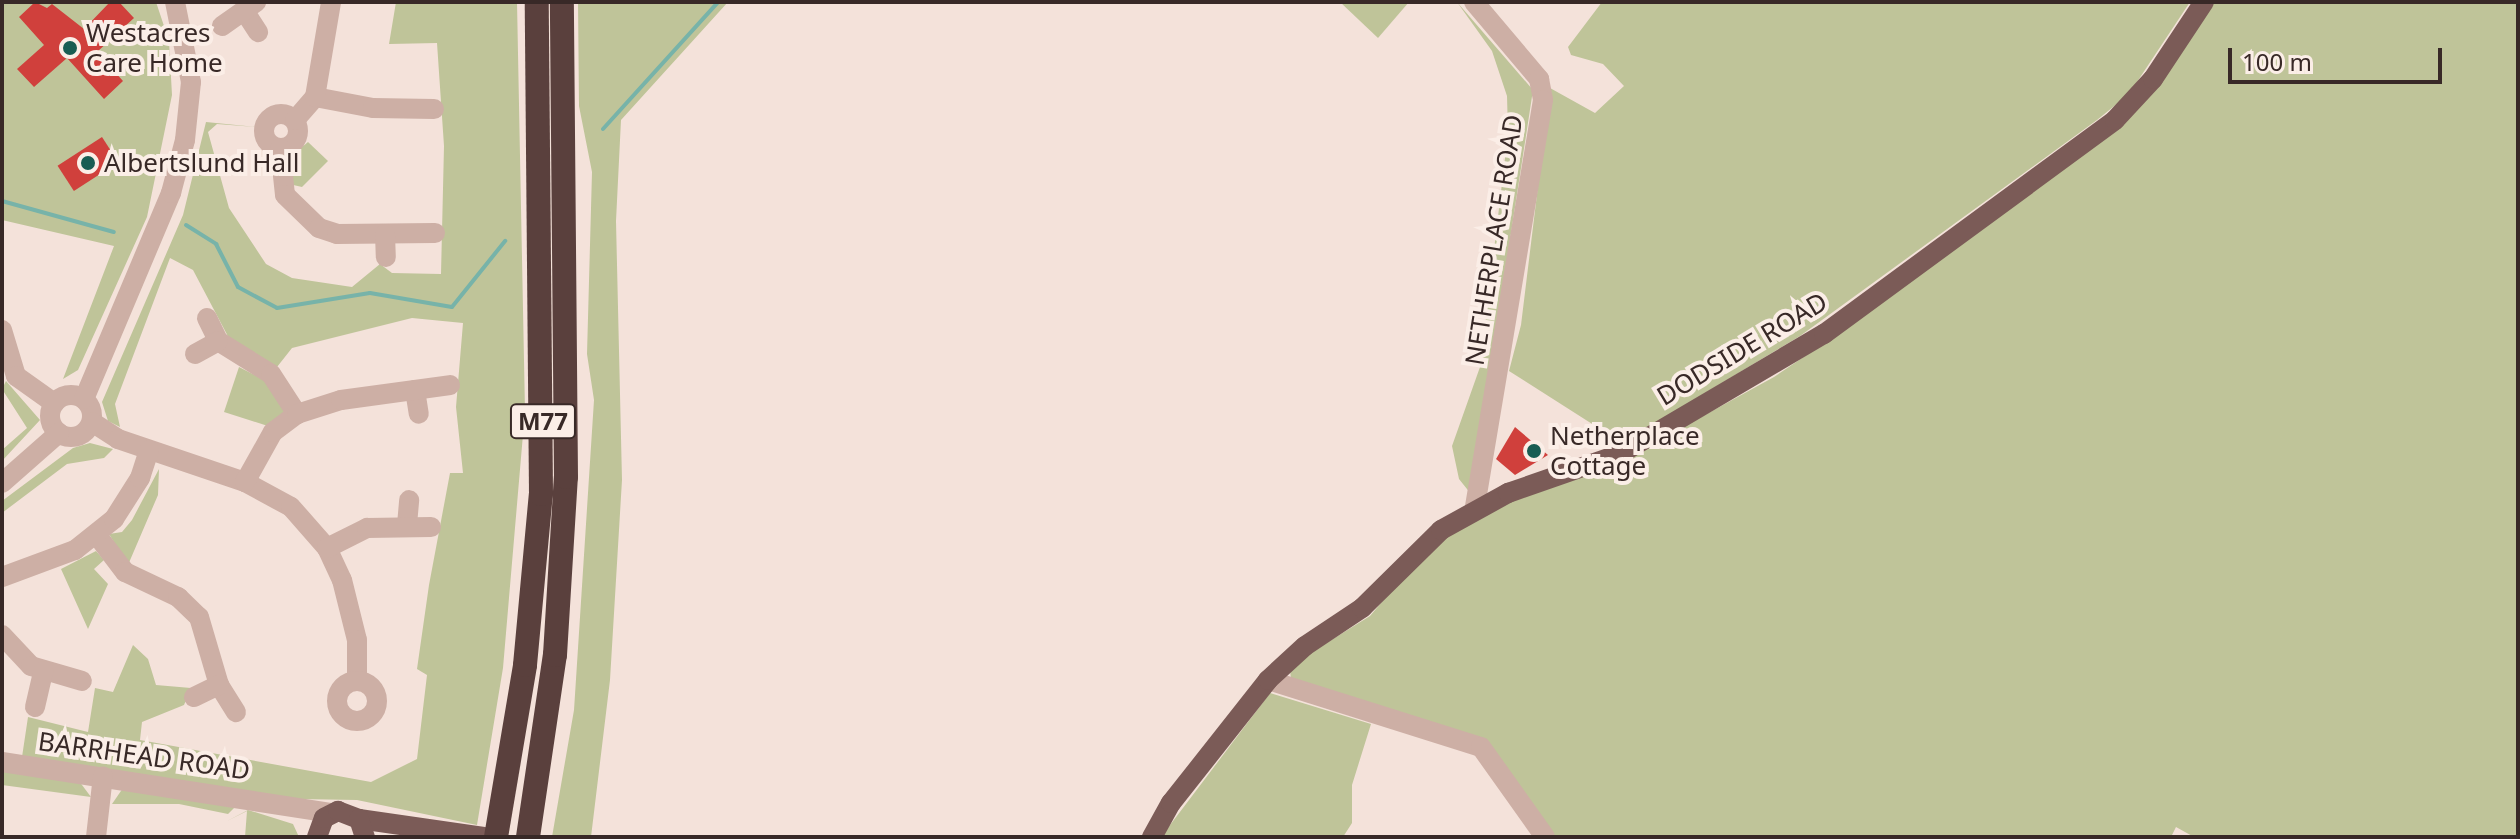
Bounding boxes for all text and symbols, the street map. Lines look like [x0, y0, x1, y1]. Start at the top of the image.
place label: Westacres Care Home [86, 17, 223, 78]
scale bar [2232, 32, 2446, 82]
marker: Westacres Care Home [61, 39, 79, 57]
text: 100 m [2242, 45, 2312, 78]
street label: NETHERPLACE ROAD [1459, 113, 1529, 367]
place label: Albertslund Hall [104, 147, 299, 179]
marker: Albertslund Hall [79, 154, 97, 172]
street label: DODSIDE ROAD [1651, 286, 1833, 412]
road number: M77 [509, 401, 577, 441]
place label: Netherplace Cottage [1550, 420, 1700, 482]
marker: Netherplace Cottage [1525, 442, 1543, 460]
street label: BARRHEAD ROAD [36, 726, 252, 786]

